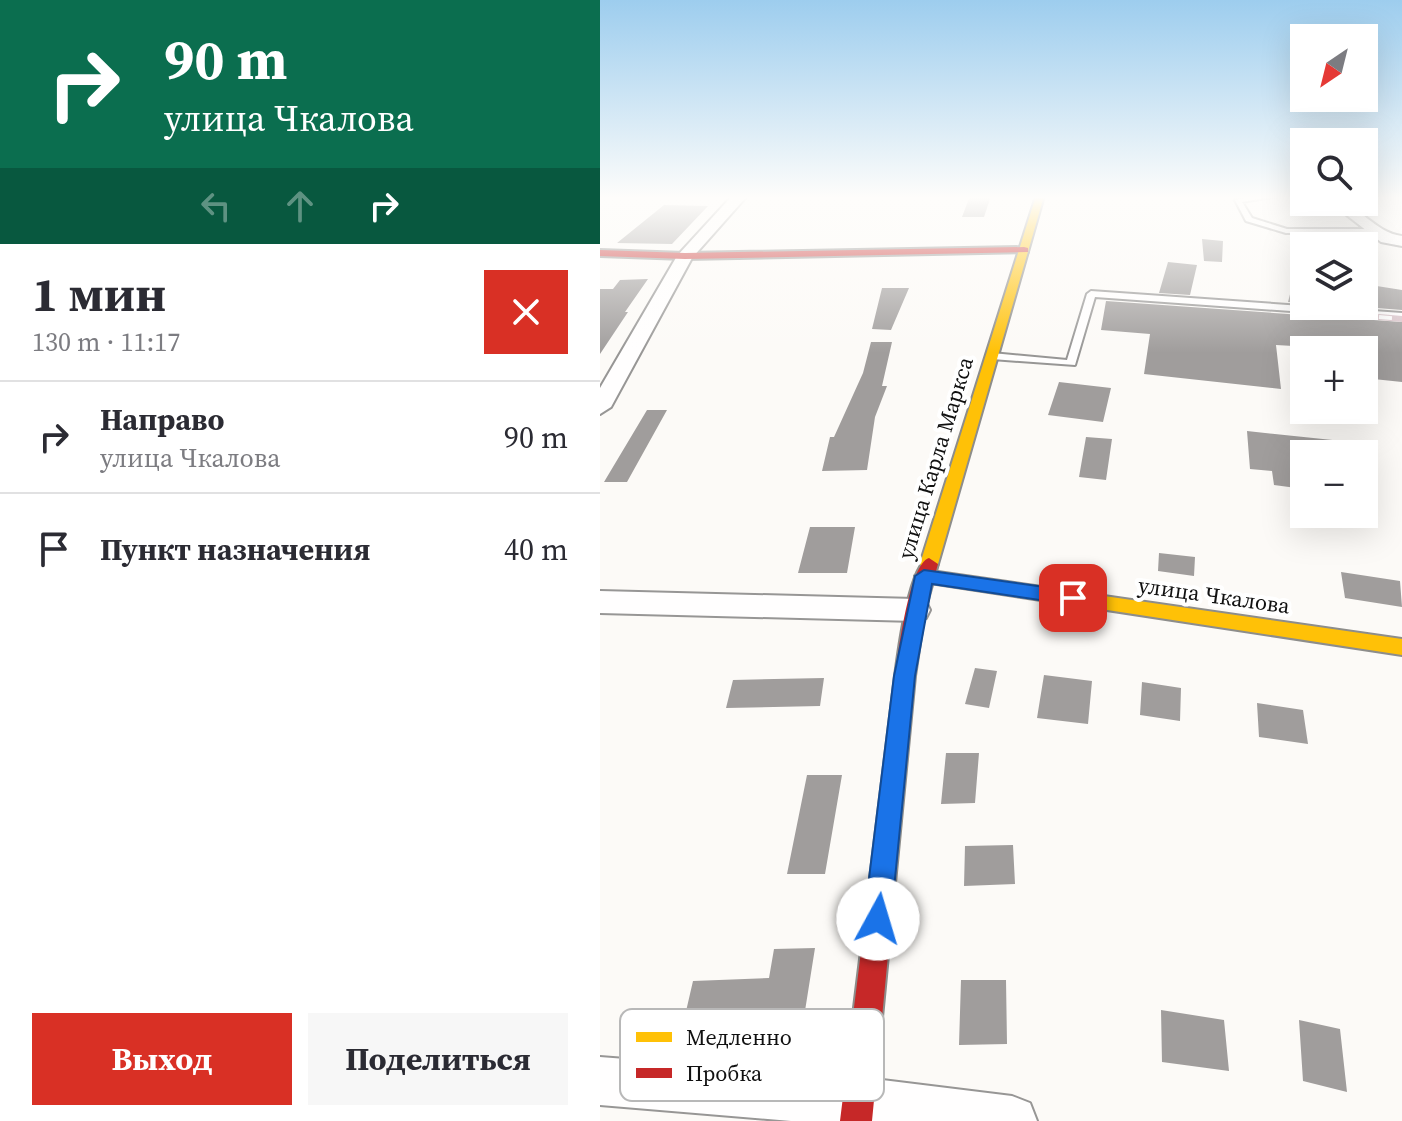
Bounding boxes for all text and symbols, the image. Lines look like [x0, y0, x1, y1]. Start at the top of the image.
text: 90 m [164, 21, 287, 98]
north arrow [1290, 24, 1378, 112]
map controls [1290, 24, 1378, 528]
icon: right [32, 32, 136, 136]
text: улица Чкалова [164, 94, 414, 143]
button: search [1290, 128, 1378, 216]
icon: left [194, 184, 238, 228]
icon: ahead [278, 184, 322, 228]
icon: right [362, 184, 406, 228]
button: layers [1290, 232, 1378, 320]
text: 1 мин [32, 261, 166, 327]
button: close [484, 270, 568, 354]
text: 130 m · 11:17 [32, 324, 180, 360]
button: + [1290, 336, 1378, 424]
street label: улица Карла Маркса [890, 352, 980, 563]
text: Направо [100, 399, 224, 440]
icon: right [32, 415, 76, 459]
text: 90 m [504, 417, 568, 458]
text: улица Чкалова [100, 440, 280, 476]
button: − [1290, 440, 1378, 528]
icon: arrive [32, 527, 76, 571]
text: Пункт назначения [100, 529, 370, 570]
text: 40 m [504, 529, 568, 570]
pin [1039, 564, 1107, 632]
street label: улица Чкалова [1136, 570, 1292, 621]
icon: arrive [1051, 576, 1095, 620]
position arrow [836, 877, 920, 961]
legend [620, 1009, 884, 1101]
button: Выход [32, 1013, 292, 1105]
button: Поделиться [308, 1013, 568, 1105]
text: Медленно [686, 1022, 792, 1052]
text: Пробка [686, 1058, 763, 1088]

